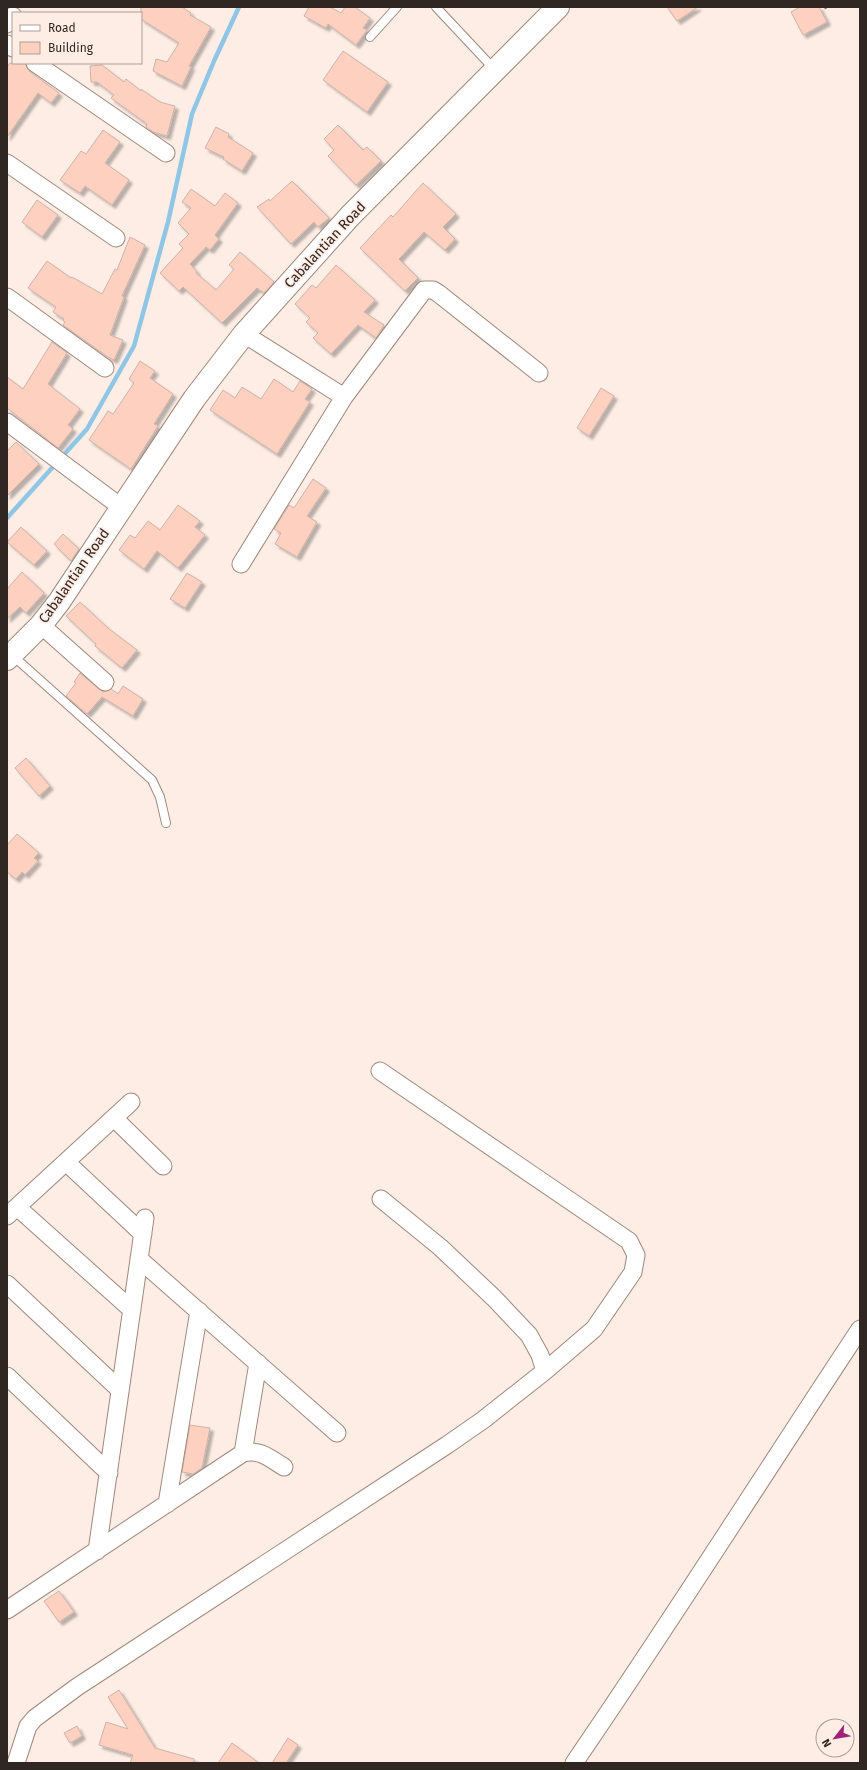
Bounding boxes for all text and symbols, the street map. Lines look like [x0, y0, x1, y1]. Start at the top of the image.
legend [12, 12, 142, 64]
text: Road [48, 21, 76, 35]
text: Building [48, 41, 94, 55]
street label: Cabalantian Road [281, 198, 369, 292]
street label: Cabalantian Road [35, 525, 113, 627]
north arrow [815, 1718, 855, 1758]
text: N [819, 1736, 834, 1749]

